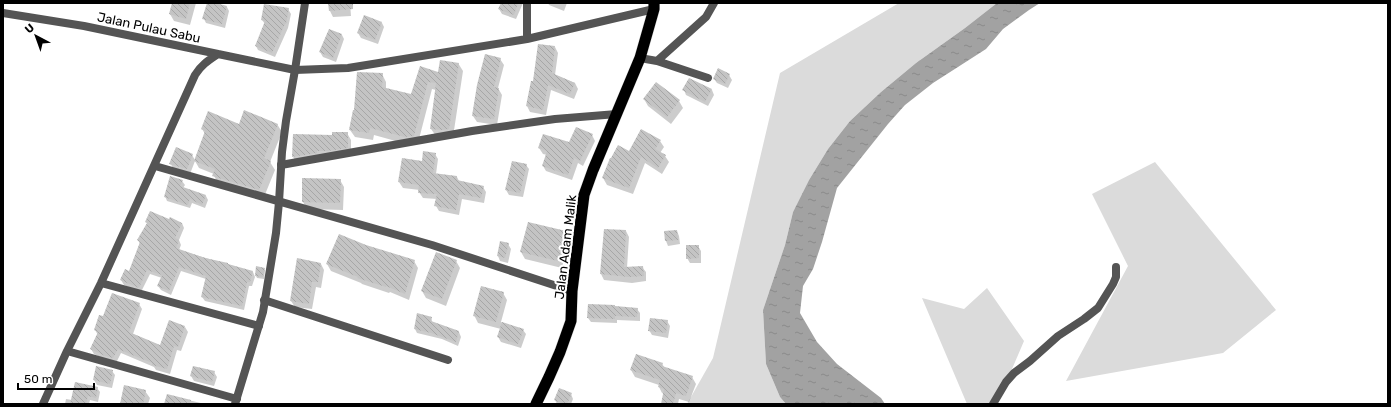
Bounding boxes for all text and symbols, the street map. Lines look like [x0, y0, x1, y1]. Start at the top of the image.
street label: Jalan Pulau Sabu [96, 9, 202, 46]
north arrow [16, 16, 56, 56]
text: U [22, 21, 37, 36]
street label: Jalan Adam Malik [552, 194, 579, 300]
scale bar [18, 365, 94, 391]
text: 50 m [24, 372, 52, 386]

